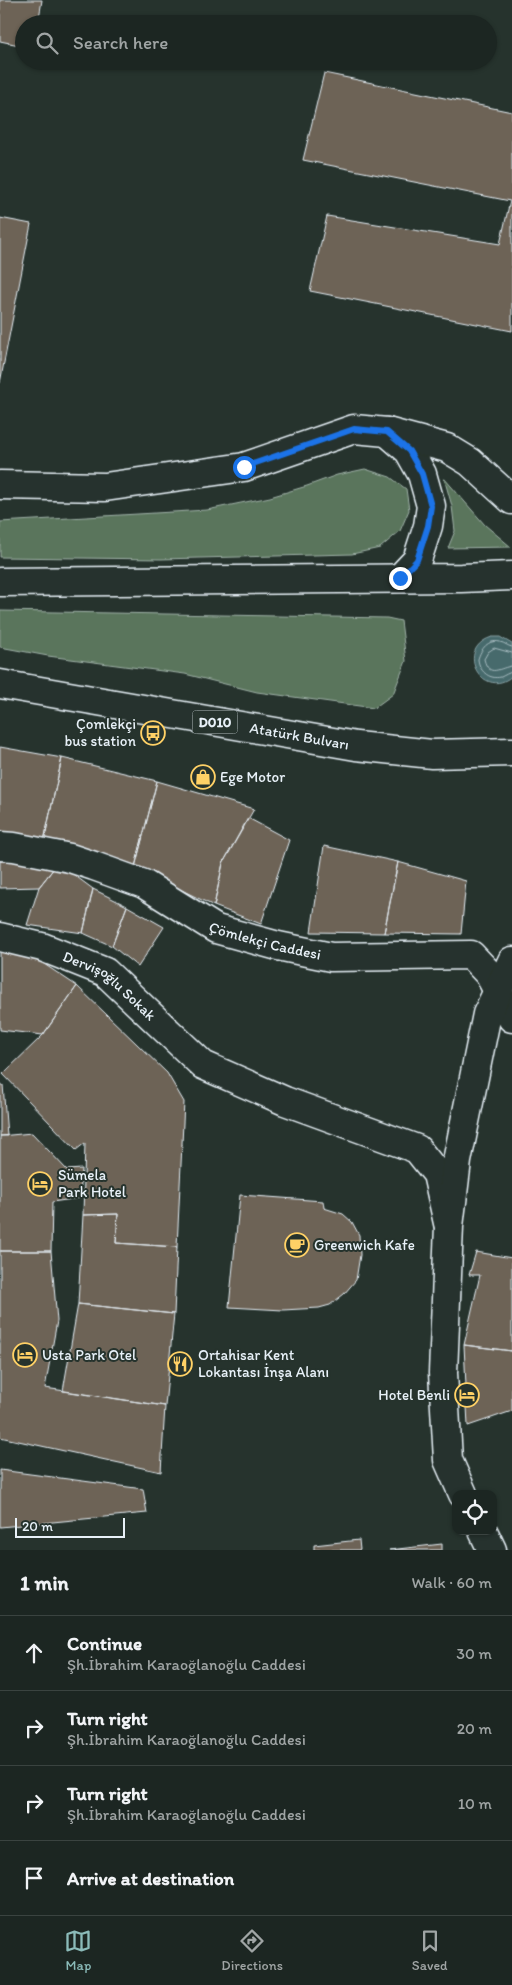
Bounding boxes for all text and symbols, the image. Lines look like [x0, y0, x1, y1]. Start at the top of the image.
search box [15, 15, 497, 70]
icon: search [33, 29, 61, 57]
text: Search here [73, 31, 168, 54]
route start [233, 456, 256, 479]
route end [389, 567, 412, 590]
road number: D010 [192, 710, 238, 734]
place label: Çomlekçi bus station [64, 715, 136, 750]
street label: Atatürk Bulvarı [248, 719, 351, 754]
bus stop icon: Çomlekçi bus station [140, 720, 166, 746]
shop icon: Ege Motor [190, 764, 216, 790]
place label: Ege Motor [220, 768, 285, 786]
street label: Çömlekçi Caddesi [205, 918, 323, 964]
street label: Dervişoğlu Sokak [60, 947, 160, 1025]
place label: Sümela Park Hotel [58, 1166, 127, 1201]
hotel icon: Sümela Park Hotel [27, 1171, 53, 1197]
cafe icon: Greenwich Kafe [284, 1232, 310, 1258]
place label: Greenwich Kafe [314, 1236, 415, 1254]
hotel icon: Usta Park Otel [12, 1342, 38, 1368]
place label: Usta Park Otel [42, 1346, 137, 1364]
place label: Ortahisar Kent Lokantası İnşa Alanı [198, 1346, 329, 1381]
restaurant icon: Ortahisar Kent Lokantası İnşa Alanı [167, 1351, 193, 1377]
hotel icon: Hotel Benli [454, 1382, 480, 1408]
place label: Hotel Benli [378, 1386, 450, 1404]
map controls [452, 1490, 497, 1535]
button: locate [452, 1490, 497, 1535]
scale bar [15, 1515, 125, 1538]
text: 20 m [22, 1518, 53, 1535]
text: 1 min [20, 1570, 69, 1595]
text: Walk · 60 m [411, 1573, 492, 1592]
text: Continue [67, 1632, 142, 1655]
icon: ahead [20, 1639, 48, 1667]
text: 30 m [456, 1644, 492, 1663]
text: Şh.İbrahim Karaoğlanoğlu Caddesi [67, 1655, 306, 1674]
text: Turn right [67, 1707, 148, 1730]
icon: right [20, 1714, 48, 1742]
text: 20 m [457, 1719, 492, 1738]
text: Şh.İbrahim Karaoğlanoğlu Caddesi [67, 1730, 306, 1749]
text: Turn right [67, 1782, 148, 1805]
icon: right [20, 1789, 48, 1817]
text: 10 m [458, 1794, 492, 1813]
text: Şh.İbrahim Karaoğlanoğlu Caddesi [67, 1805, 306, 1824]
icon: arrive [20, 1864, 48, 1892]
text: Arrive at destination [67, 1867, 234, 1890]
tab: Map [64, 1927, 92, 1974]
tab: Directions [221, 1927, 283, 1974]
tab: Saved [412, 1927, 448, 1974]

